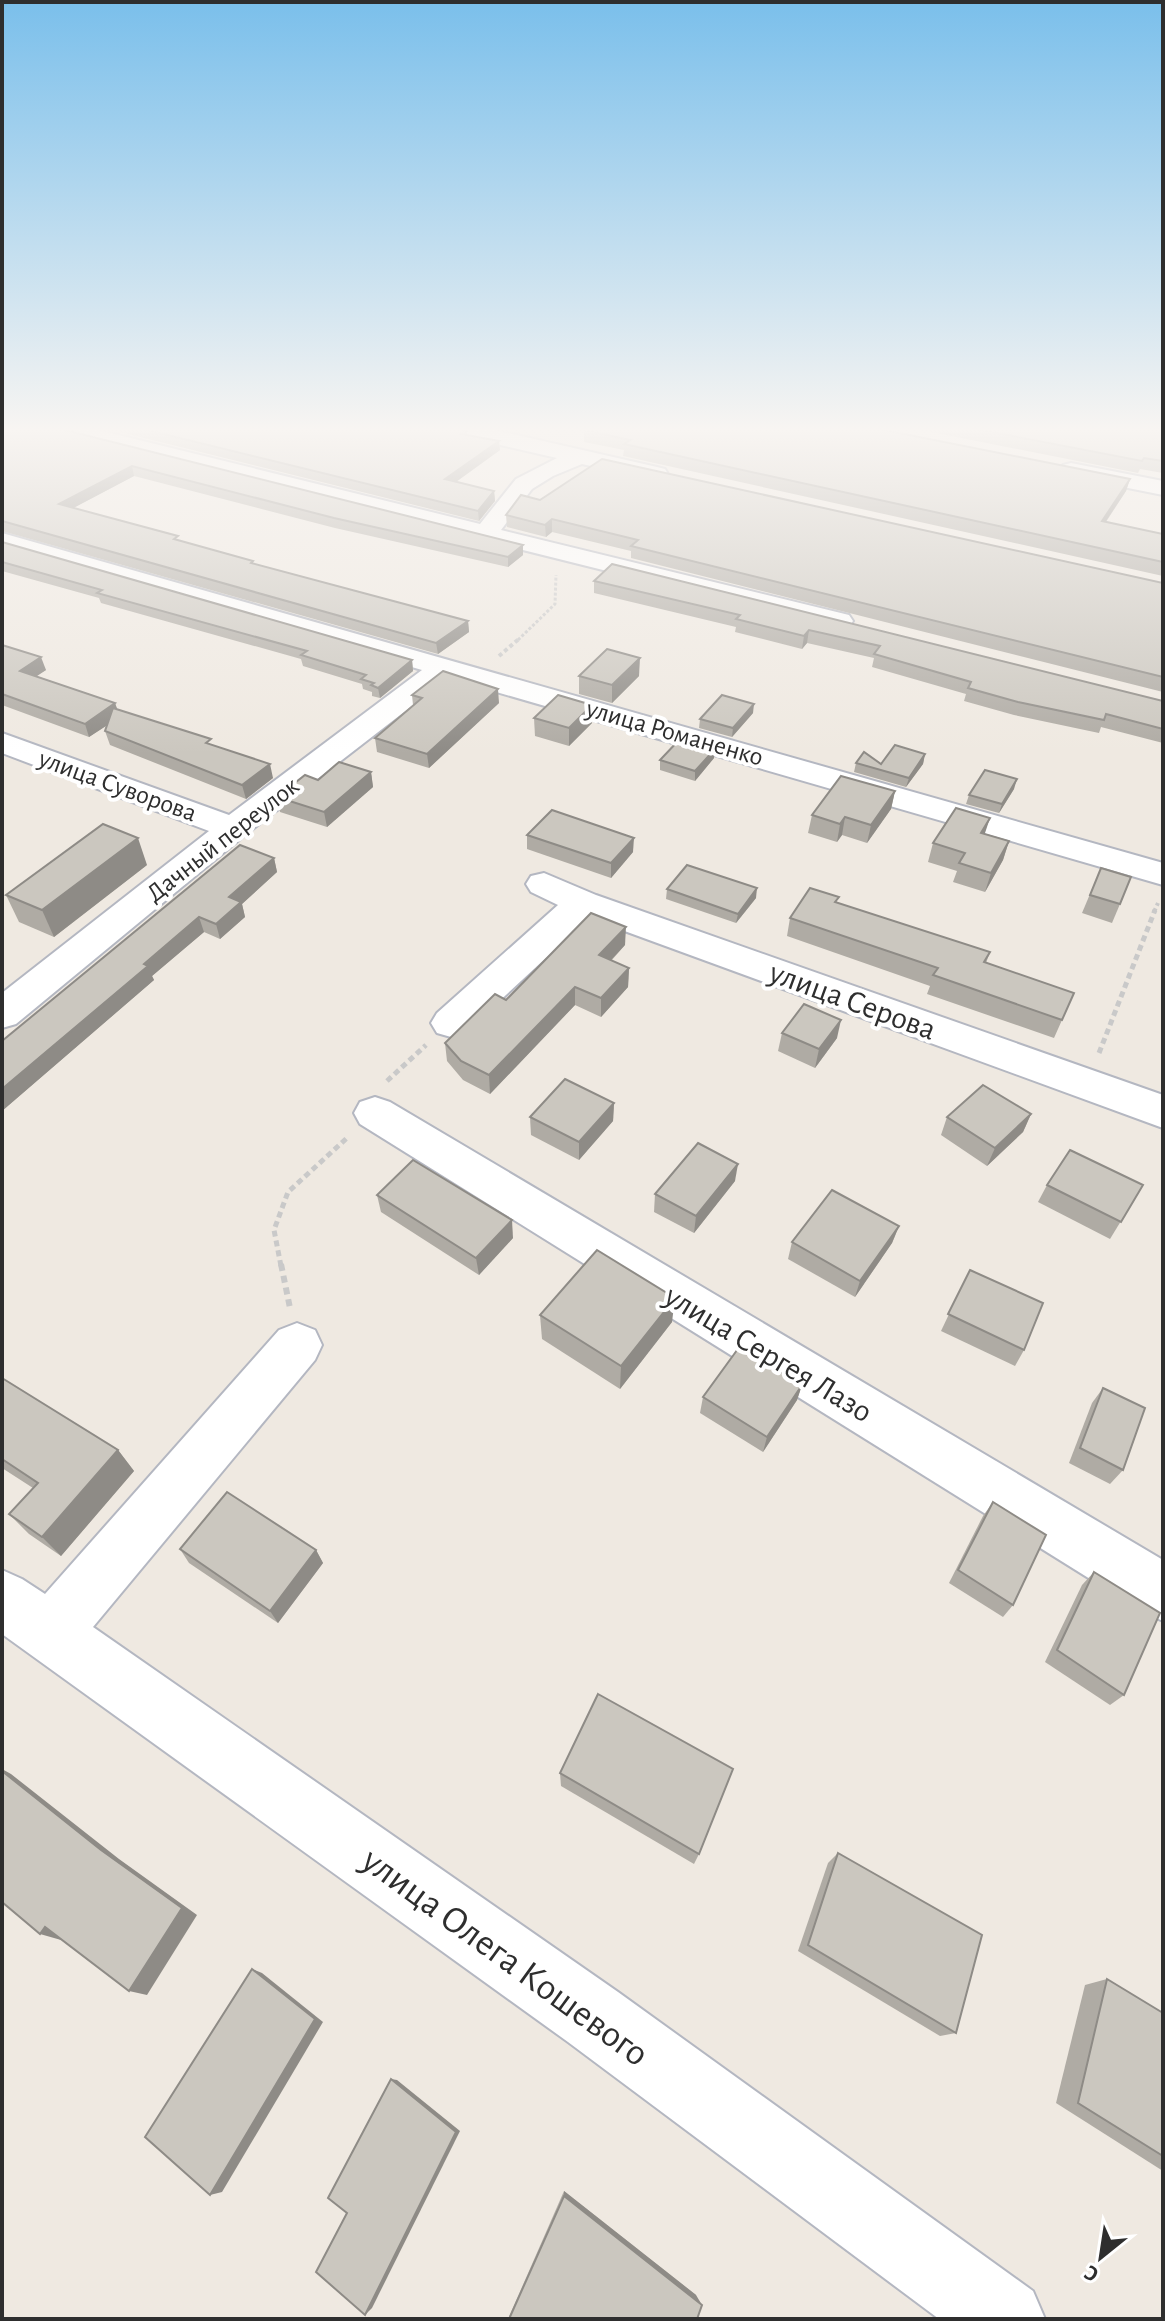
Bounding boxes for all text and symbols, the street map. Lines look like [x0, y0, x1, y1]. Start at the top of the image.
street label: улица Романенко [582, 695, 766, 771]
street label: улица Суворова [34, 745, 200, 827]
street label: Дачный переулок [141, 772, 304, 907]
street label: улица Серова [764, 956, 940, 1046]
street label: улица Сергея Лазо [658, 1279, 878, 1428]
street label: улица Олега Кошевого [354, 1841, 655, 2074]
north arrow [1061, 2217, 1141, 2297]
text: С [1081, 2261, 1102, 2286]

